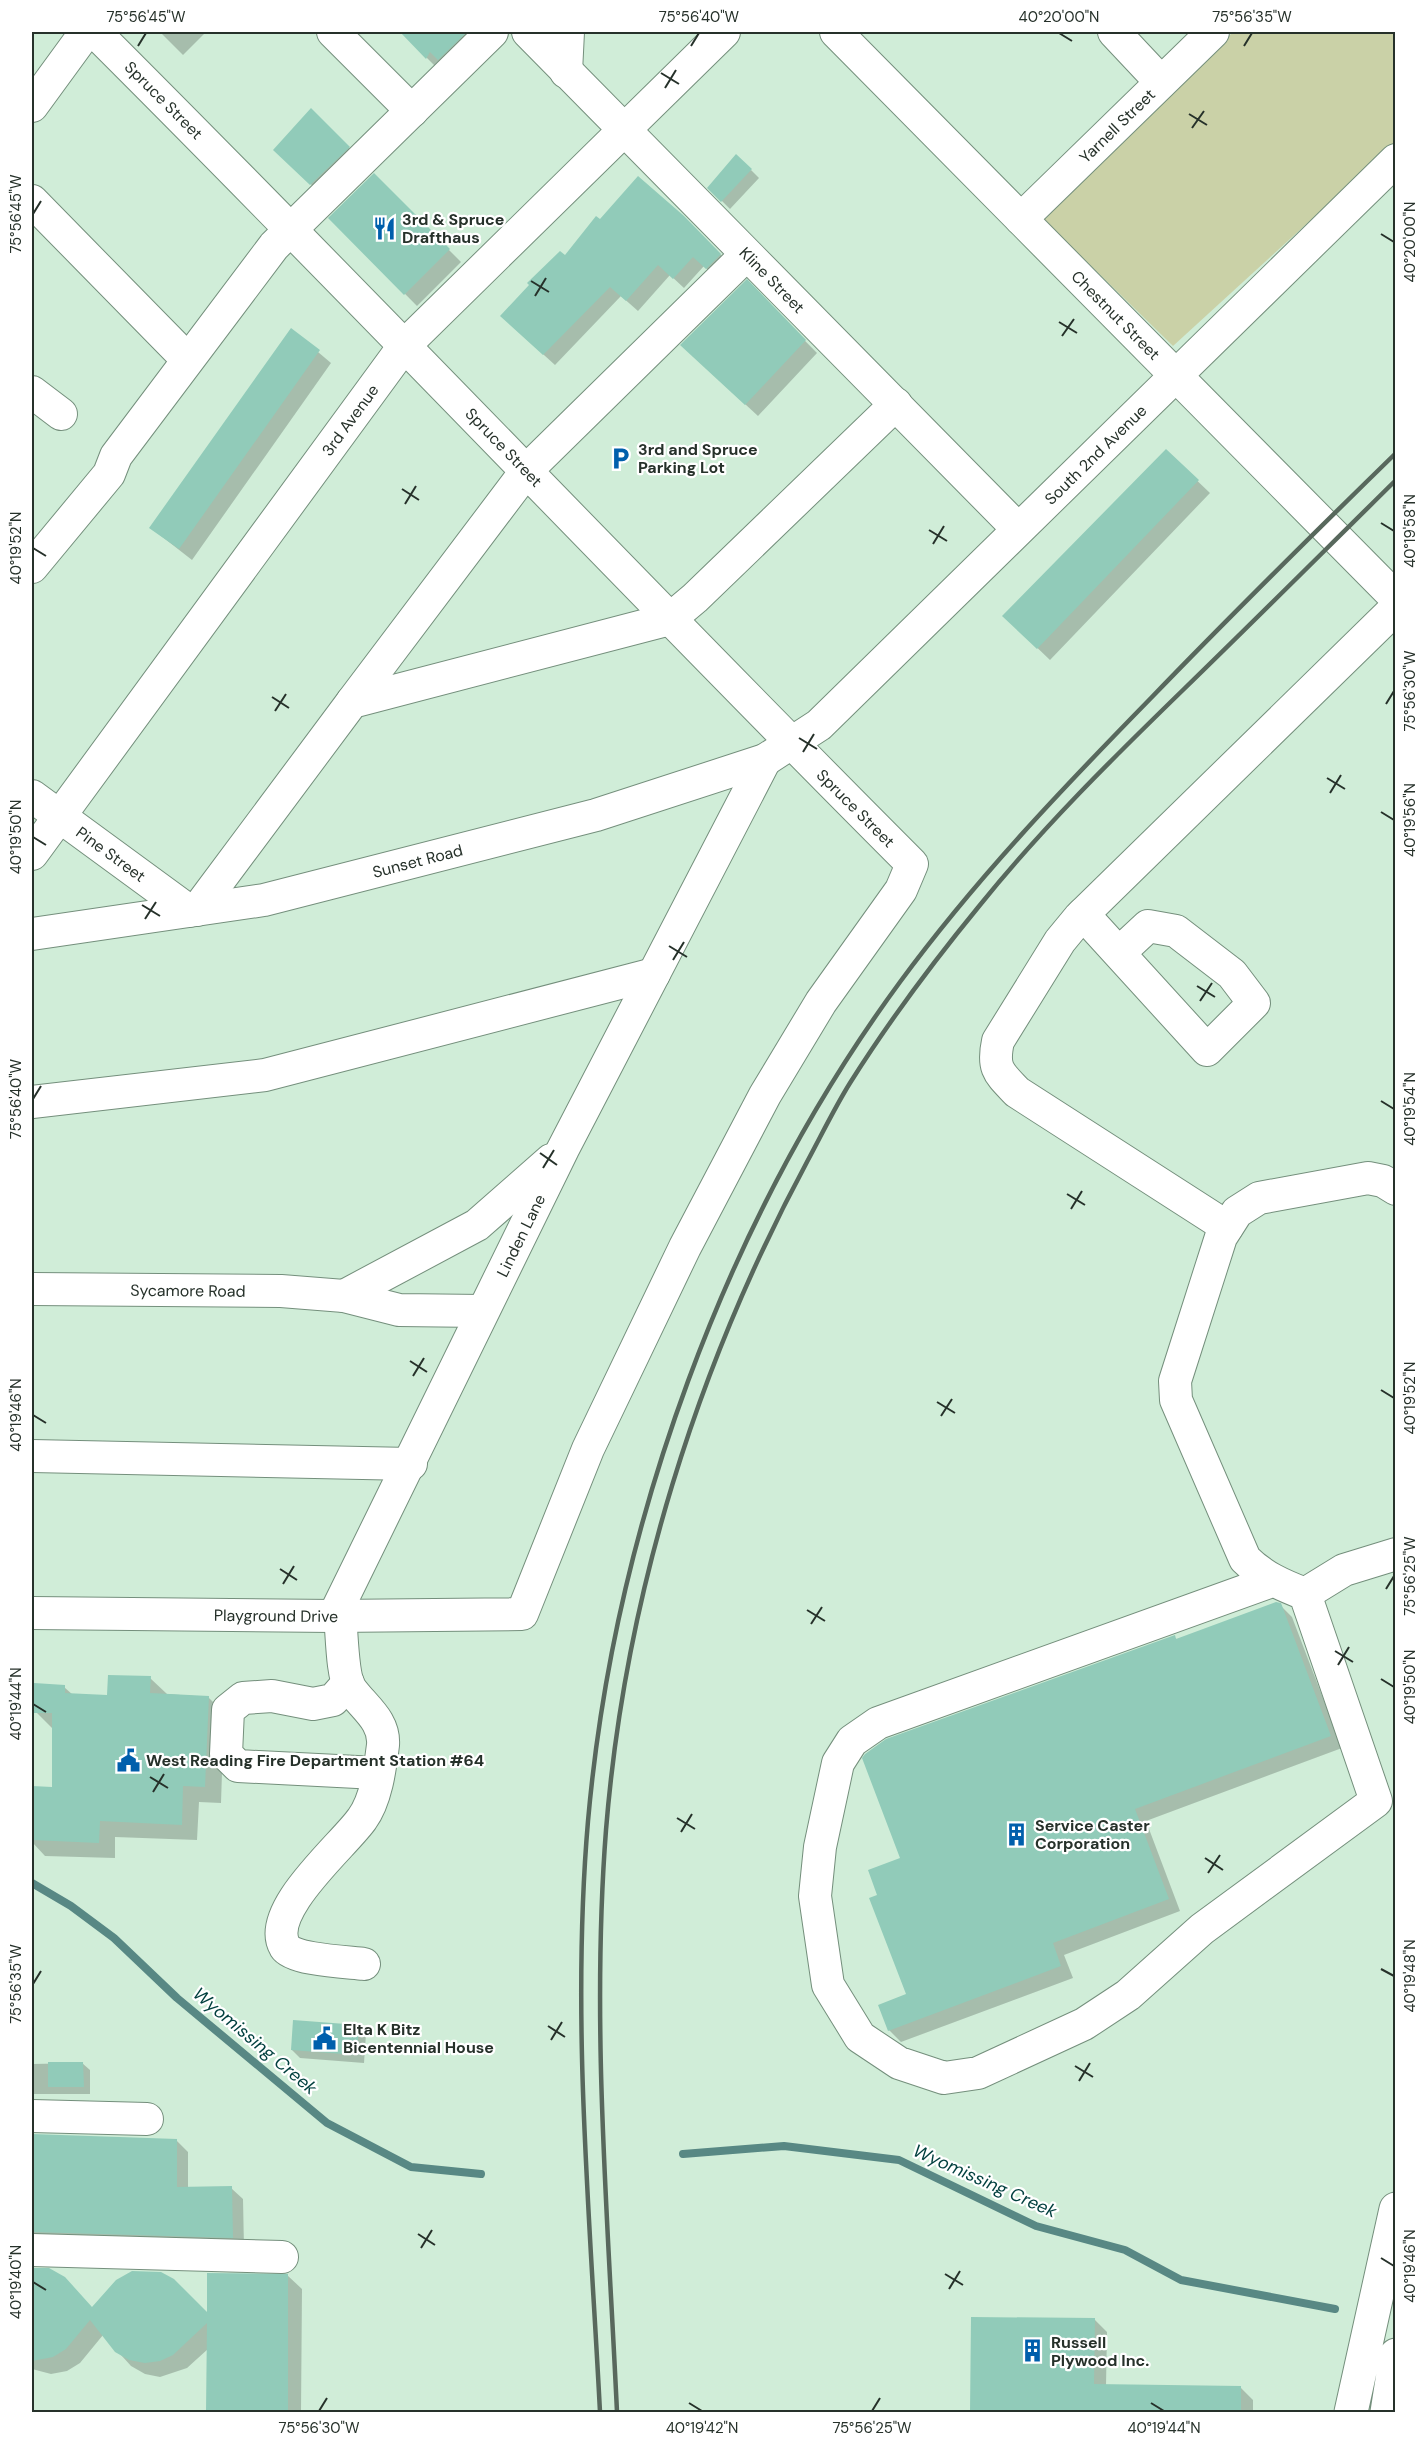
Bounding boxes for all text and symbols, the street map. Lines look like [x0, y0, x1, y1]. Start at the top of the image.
text: 75°56'45"W [107, 7, 186, 27]
text: 75°56'40"W [659, 7, 740, 27]
text: 40°20'00"N [1019, 7, 1099, 27]
text: 75°56'35"W [1212, 7, 1292, 27]
street label: Spruce Street [120, 57, 207, 144]
street label: Yarnell Street [1075, 84, 1160, 168]
text: 75°56'45"W [6, 174, 26, 253]
text: 40°20'00"N [1400, 202, 1420, 282]
place label: 3rd & Spruce Drafthaus [402, 209, 504, 248]
restaurant icon: 3rd & Spruce Drafthaus [371, 215, 397, 241]
street label: Kline Street [735, 243, 809, 318]
street label: Chestnut Street [1067, 266, 1165, 365]
street label: 3rd Avenue [317, 380, 383, 460]
street label: South 2nd Avenue [1040, 400, 1151, 509]
street label: Spruce Street [461, 403, 547, 491]
place label: 3rd and Spruce Parking Lot [638, 439, 758, 478]
parking icon: 3rd and Spruce Parking Lot [607, 445, 633, 471]
text: 40°19'58"N [1400, 494, 1420, 568]
text: 40°19'52"N [6, 512, 26, 584]
text: 75°56'30"W [1400, 650, 1420, 731]
street label: Spruce Street [812, 765, 899, 852]
text: 40°19'56"N [1400, 783, 1420, 857]
text: 40°19'50"N [6, 800, 26, 874]
street label: Pine Street [72, 822, 150, 887]
street label: Sunset Road [370, 840, 465, 883]
text: 75°56'40"W [6, 1058, 26, 1139]
text: 40°19'54"N [1400, 1072, 1420, 1146]
street label: Linden Lane [492, 1191, 550, 1280]
street label: Sycamore Road [130, 1280, 246, 1302]
text: 40°19'52"N [1400, 1362, 1420, 1434]
text: 40°19'46"N [6, 1378, 26, 1452]
text: 75°56'25"W [1400, 1536, 1420, 1616]
street label: Playground Drive [214, 1605, 338, 1627]
text: 40°19'50"N [1400, 1650, 1420, 1724]
text: 40°19'44"N [6, 1667, 26, 1741]
public building icon: West Reading Fire Department Station #64 [115, 1747, 141, 1773]
place label: West Reading Fire Department Station #64 [146, 1750, 484, 1771]
place label: Service Caster Corporation [1035, 1815, 1150, 1854]
building icon: Service Caster Corporation [1004, 1821, 1030, 1847]
text: 40°19'48"N [1400, 1939, 1420, 2013]
text: 75°56'35"W [6, 1944, 26, 2024]
water label: Wyomissing Creek [188, 1982, 323, 2101]
place label: Elta K Bitz Bicentennial House [343, 2019, 494, 2058]
public building icon: Elta K Bitz Bicentennial House [312, 2025, 338, 2051]
water label: Wyomissing Creek [909, 2138, 1061, 2224]
text: 40°19'46"N [1400, 2229, 1420, 2303]
text: 40°19'40"N [6, 2245, 26, 2319]
place label: Russell Plywood Inc. [1051, 2332, 1149, 2371]
building icon: Russell Plywood Inc. [1020, 2338, 1046, 2364]
text: 75°56'30"W [279, 2418, 360, 2438]
text: 40°19'42"N [666, 2418, 738, 2438]
text: 75°56'25"W [832, 2418, 912, 2438]
text: 40°19'44"N [1127, 2418, 1201, 2438]

